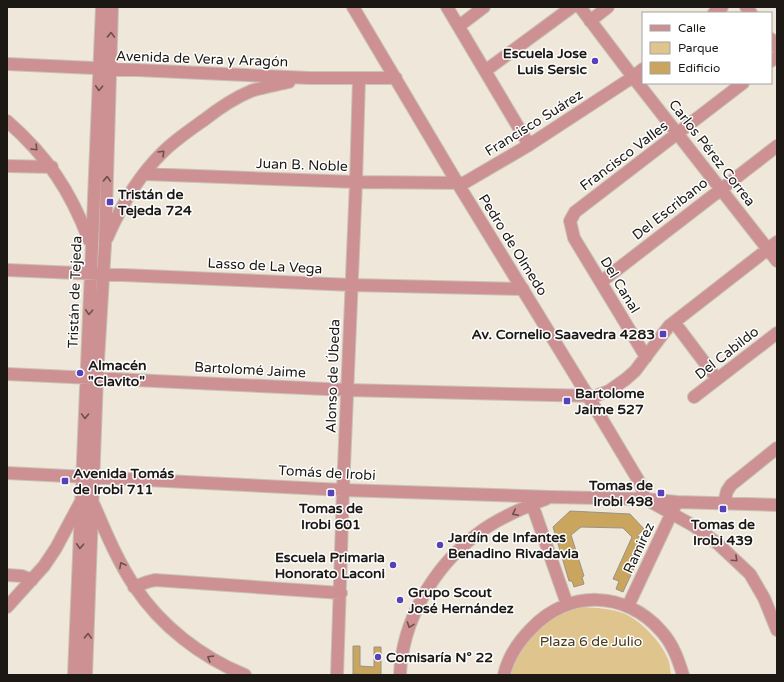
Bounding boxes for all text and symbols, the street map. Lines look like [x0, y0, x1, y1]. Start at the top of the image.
legend [642, 12, 772, 84]
text: Calle [678, 21, 706, 35]
one-way arrow [107, 32, 115, 38]
text: Parque [678, 41, 719, 55]
place label: Escuela Jose Luis Sersic [503, 45, 588, 78]
street label: Avenida de Vera y Aragón [116, 47, 288, 71]
marker: Escuela Jose Luis Sersic [590, 56, 600, 66]
text: Edificio [678, 61, 720, 75]
one-way arrow [94, 85, 103, 91]
street label: Francisco Suárez [482, 86, 586, 160]
street label: Carlos Pérez Correa [665, 96, 759, 210]
street label: Francisco Valles [577, 117, 671, 195]
one-way arrow [30, 143, 38, 151]
one-way arrow [158, 150, 165, 158]
street label: Juan B. Noble [256, 155, 348, 175]
street label: Del Escribano [629, 174, 711, 244]
one-way arrow [102, 176, 111, 182]
place label: Tristán de Tejeda 724 [117, 186, 192, 219]
street label: Pedro de Olmedo [475, 191, 551, 299]
marker: Tristán de Tejeda 724 [105, 197, 115, 207]
street label: Tristán de Tejeda [65, 235, 85, 349]
street label: Del Canal [597, 254, 643, 316]
street label: Lasso de La Vega [207, 255, 323, 277]
one-way arrow [85, 309, 93, 315]
street label: Alonso de Úbeda [323, 319, 343, 433]
street label: Del Cabildo [692, 323, 762, 383]
place label: Av. Cornelio Saavedra 4283 [472, 326, 655, 343]
marker: Av. Cornelio Saavedra 4283 [658, 329, 668, 339]
place label: Almacén "Clavito" [88, 357, 146, 390]
street label: Bartolomé Jaime [194, 359, 306, 381]
marker: Almacén "Clavito" [75, 368, 85, 378]
place label: Bartolome Jaime 527 [574, 385, 645, 418]
marker: Bartolome Jaime 527 [562, 396, 572, 406]
one-way arrow [80, 413, 89, 419]
street label: Tomás de Irobi [278, 462, 376, 484]
place label: Avenida Tomás de Irobi 711 [73, 465, 174, 498]
marker: Avenida Tomás de Irobi 711 [60, 476, 70, 486]
place label: Tomas de Irobi 498 [588, 477, 653, 510]
marker: Tomas de Irobi 601 [326, 488, 336, 498]
marker: Tomas de Irobi 498 [656, 488, 666, 498]
place label: Tomas de Irobi 601 [298, 500, 363, 533]
marker: Tomas de Irobi 439 [718, 504, 728, 514]
one-way arrow [512, 508, 519, 516]
place label: Tomas de Irobi 439 [690, 516, 755, 549]
street label: Ramirez [620, 520, 658, 576]
place label: Jardín de Infantes Benadino Rivadavia [447, 529, 579, 562]
marker: Jardín de Infantes Benadino Rivadavia [435, 540, 445, 550]
one-way arrow [76, 543, 84, 549]
place label: Escuela Primaria Honorato Laconi [275, 549, 385, 582]
one-way arrow [730, 554, 738, 562]
marker: Escuela Primaria Honorato Laconi [388, 560, 398, 570]
one-way arrow [119, 561, 127, 569]
place label: Grupo Scout José Hernández [407, 584, 514, 617]
marker: Grupo Scout José Hernández [395, 595, 405, 605]
one-way arrow [407, 621, 415, 628]
one-way arrow [83, 633, 92, 639]
park label: Plaza 6 de Julio [540, 633, 642, 650]
place label: Comisaría N° 22 [386, 649, 493, 666]
marker: Comisaría N° 22 [373, 652, 383, 662]
one-way arrow [207, 655, 214, 662]

